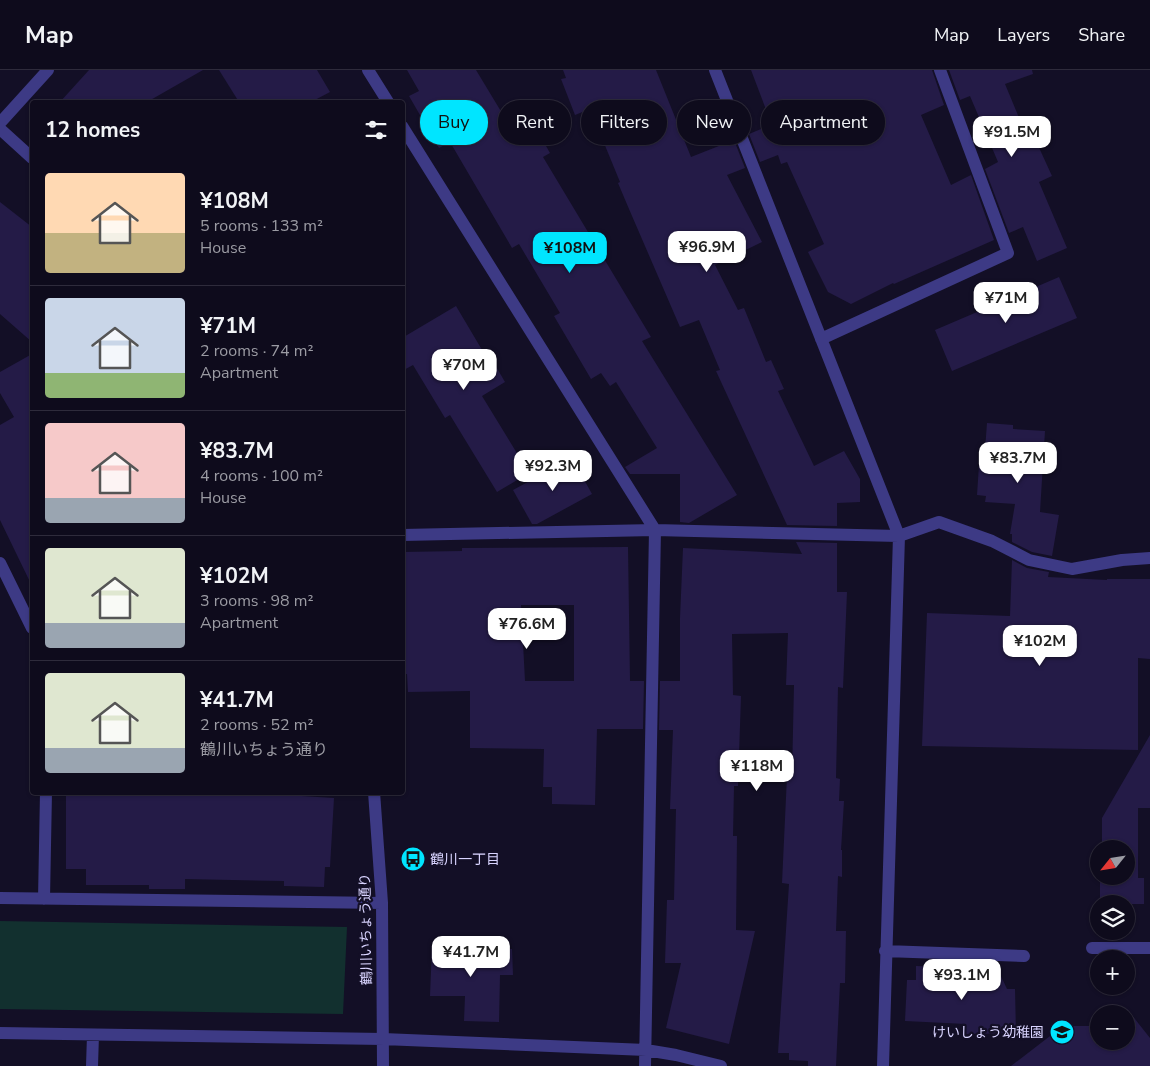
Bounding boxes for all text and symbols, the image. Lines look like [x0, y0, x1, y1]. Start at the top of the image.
text: Map [25, 19, 73, 51]
text: Map [934, 23, 969, 47]
text: Layers [997, 23, 1050, 47]
text: Share [1078, 23, 1125, 47]
chip: Buy [420, 100, 488, 145]
chip: Rent [498, 100, 571, 145]
chip: Filters [581, 100, 667, 145]
chip: New [677, 100, 751, 145]
chip: Apartment [761, 100, 885, 145]
text: 12 homes [45, 116, 140, 144]
icon: filters [362, 116, 390, 144]
pin: ¥91.5M [971, 116, 1053, 158]
text: ¥91.5M [984, 121, 1040, 143]
text: ¥108M [200, 187, 269, 215]
icon: home [85, 193, 145, 253]
text: 5 rooms · 133 m² [200, 215, 323, 237]
pin: ¥96.9M [666, 230, 748, 273]
pin: ¥108M [535, 232, 605, 274]
text: ¥96.9M [679, 236, 735, 258]
text: House [200, 237, 246, 259]
text: ¥108M [544, 237, 596, 259]
pin: ¥71M [976, 282, 1036, 324]
text: ¥71M [985, 287, 1027, 309]
text: ¥71M [200, 312, 256, 340]
icon: home [85, 318, 145, 378]
text: 2 rooms · 74 m² [200, 340, 313, 362]
pin: ¥70M [434, 348, 494, 391]
text: ¥70M [443, 354, 485, 376]
text: Apartment [200, 362, 278, 384]
text: ¥83.7M [200, 437, 274, 465]
pin: ¥83.7M [977, 442, 1059, 484]
icon: home [85, 443, 145, 503]
text: ¥83.7M [990, 447, 1046, 469]
pin: ¥92.3M [512, 450, 594, 492]
text: ¥92.3M [525, 455, 581, 477]
text: 4 rooms · 100 m² [200, 465, 323, 487]
text: House [200, 487, 246, 509]
text: ¥102M [200, 562, 269, 590]
icon: home [85, 568, 145, 628]
text: 3 rooms · 98 m² [200, 590, 313, 612]
pin: ¥76.6M [486, 608, 568, 650]
text: Apartment [200, 612, 278, 634]
text: ¥76.6M [499, 613, 555, 635]
pin: ¥102M [1005, 624, 1075, 667]
text: ¥102M [1014, 630, 1066, 652]
text: ¥41.7M [200, 686, 274, 714]
icon: home [85, 693, 145, 753]
text: 2 rooms · 52 m² [200, 714, 313, 736]
text: 鶴川いちょう通り [200, 739, 328, 761]
pin: ¥118M [722, 750, 792, 792]
text: ¥118M [731, 755, 783, 777]
north arrow [1090, 840, 1135, 885]
map controls [1090, 840, 1135, 1050]
bus stop icon: 鶴川一丁目 [400, 846, 426, 872]
place label: 鶴川一丁目 [430, 850, 500, 869]
street label: 鶴川いちょう通り [356, 873, 376, 985]
button: layers [1090, 895, 1135, 940]
pin: ¥41.7M [430, 936, 512, 978]
text: ¥41.7M [443, 941, 499, 963]
button: + [1090, 950, 1135, 995]
pin: ¥93.1M [921, 958, 1003, 1001]
text: ¥93.1M [934, 964, 990, 986]
button: − [1090, 1005, 1135, 1050]
school or university icon: けいしょう幼稚園 [1049, 1019, 1075, 1045]
place label: けいしょう幼稚園 [932, 1023, 1044, 1042]

